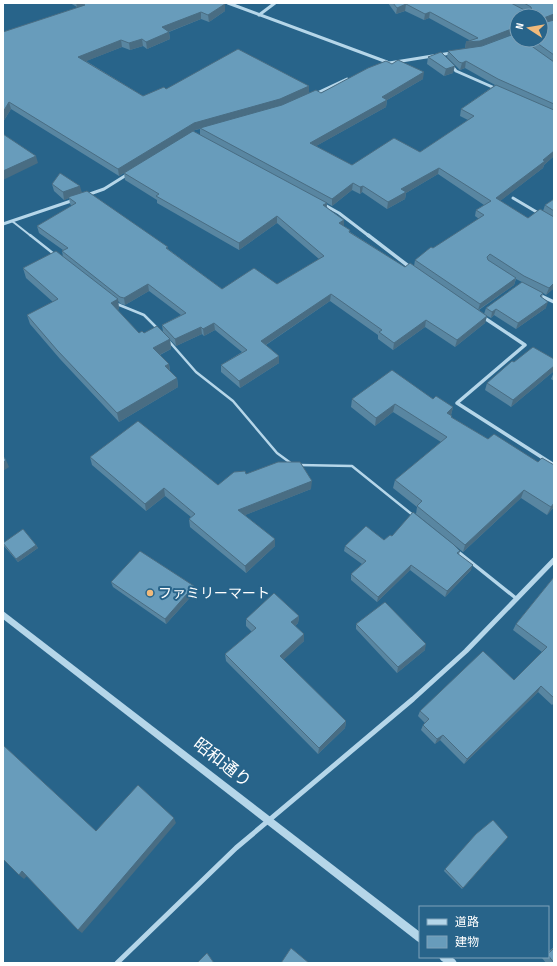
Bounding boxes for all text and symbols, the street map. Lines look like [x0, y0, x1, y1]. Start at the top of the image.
north arrow [509, 8, 549, 48]
text: N [513, 22, 527, 30]
place label: ファミリーマート [158, 585, 270, 602]
marker: ファミリーマート [145, 588, 155, 598]
street label: 昭和通り [189, 734, 255, 792]
legend [419, 906, 549, 958]
text: 道路 [455, 915, 479, 930]
text: 建物 [455, 935, 479, 950]

